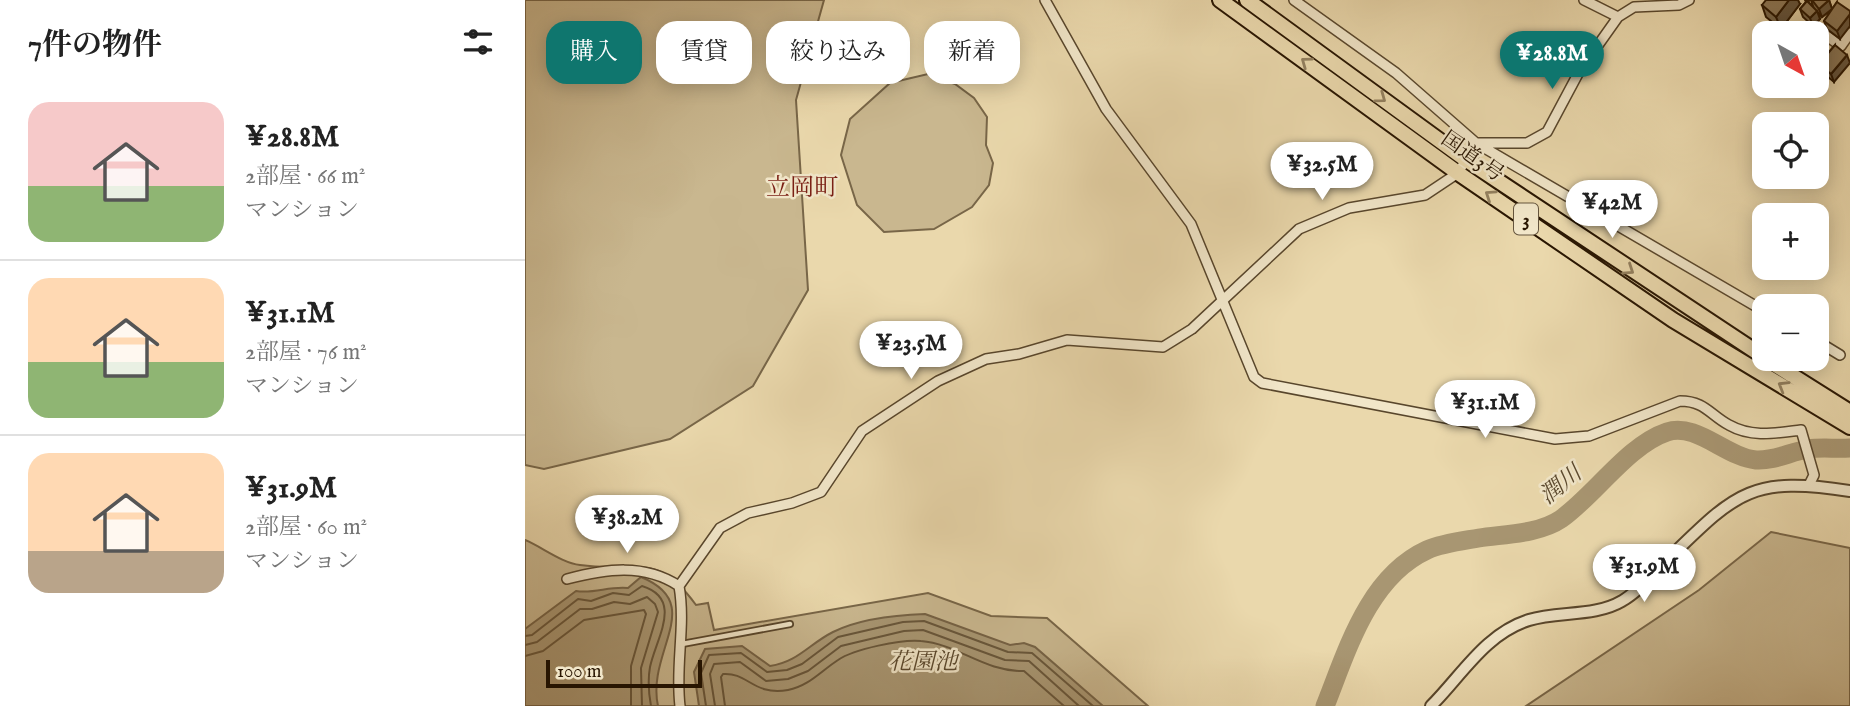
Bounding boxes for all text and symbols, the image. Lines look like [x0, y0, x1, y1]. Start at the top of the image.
chip: 購入 [546, 21, 642, 84]
chip: 賃貸 [656, 21, 752, 84]
chip: 絞り込み [766, 21, 910, 84]
chip: 新着 [924, 21, 1020, 84]
north arrow [1752, 21, 1829, 98]
map controls [1752, 21, 1829, 371]
icon: filters [459, 23, 497, 61]
text: 7件の物件 [28, 27, 162, 65]
pin: ¥28.8M [1495, 32, 1609, 91]
text: ¥28.8M [1516, 39, 1588, 68]
one-way arrow [1301, 58, 1314, 70]
one-way arrow [1374, 90, 1386, 103]
button: locate [1752, 112, 1829, 189]
text: ¥28.8M [245, 119, 339, 157]
street label: 国道3号 [1435, 126, 1509, 189]
icon: home [84, 130, 168, 214]
pin: ¥32.5M [1265, 142, 1379, 202]
text: ¥32.5M [1286, 150, 1358, 179]
text: 2部屋 · 66 m² [245, 162, 366, 191]
district label: 立岡町 [766, 173, 838, 204]
pin: ¥42M [1571, 180, 1653, 240]
text: ¥42M [1582, 188, 1642, 217]
one-way arrow [1485, 190, 1498, 203]
text: マンション [245, 196, 359, 225]
button: + [1752, 203, 1829, 280]
road number: 3 [1514, 204, 1538, 234]
one-way arrow [1621, 262, 1634, 274]
button: − [1752, 294, 1829, 371]
text: ¥31.1M [245, 295, 335, 333]
icon: home [84, 306, 168, 390]
pin: ¥23.5M [854, 322, 968, 381]
text: ¥23.5M [875, 329, 947, 358]
text: 2部屋 · 76 m² [245, 338, 367, 367]
text: マンション [245, 372, 359, 401]
pin: ¥31.1M [1428, 380, 1542, 440]
one-way arrow [1778, 382, 1791, 395]
text: ¥31.1M [1450, 388, 1520, 417]
water label: 潤川 [1534, 458, 1590, 511]
text: ¥31.9M [245, 470, 337, 508]
icon: home [84, 481, 168, 565]
pin: ¥38.2M [570, 496, 684, 555]
text: ¥38.2M [591, 503, 663, 532]
text: 2部屋 · 60 m² [245, 513, 367, 542]
pin: ¥31.9M [1587, 544, 1701, 604]
text: マンション [245, 547, 359, 576]
text: ¥31.9M [1609, 552, 1679, 581]
water label: 花園池 [889, 648, 961, 677]
scale bar [546, 657, 702, 689]
text: 100 m [557, 660, 601, 684]

